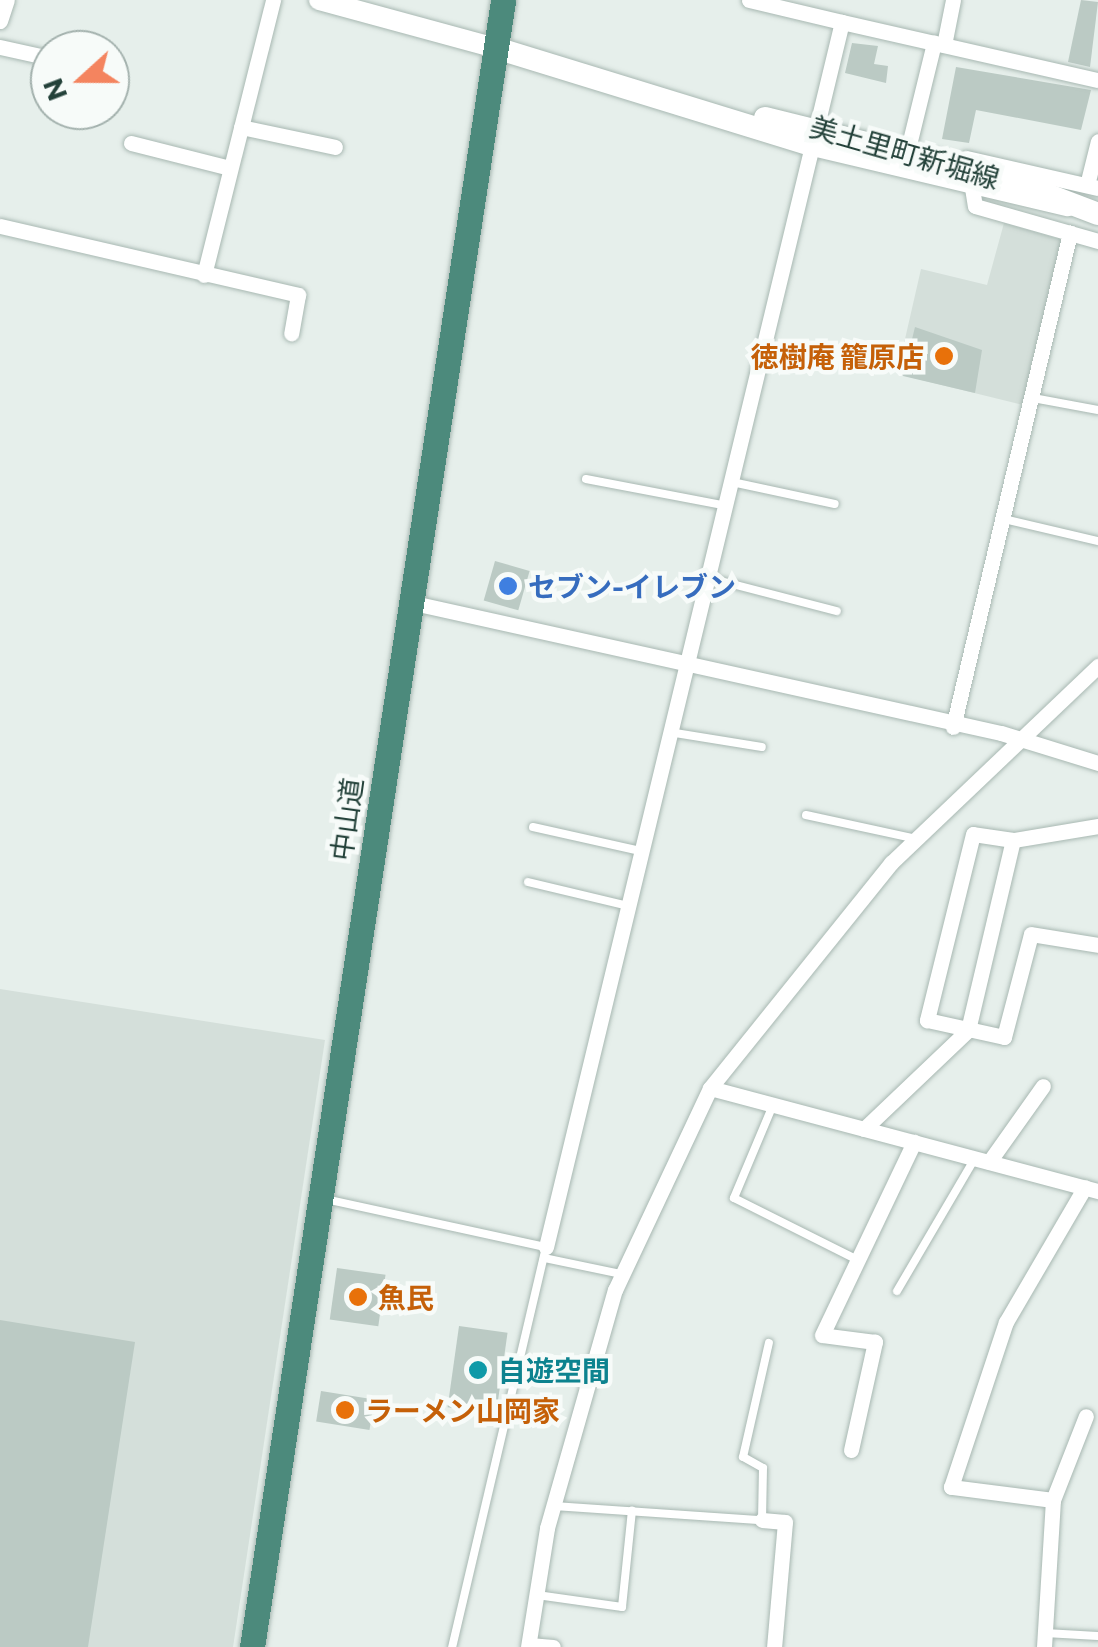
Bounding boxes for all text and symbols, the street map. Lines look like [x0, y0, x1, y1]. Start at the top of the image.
north arrow [30, 30, 130, 130]
text: N [34, 74, 73, 106]
street label: 美土里町新堀線 [806, 109, 1004, 195]
place label: 徳樹庵 籠原店 [751, 339, 924, 373]
marker: 徳樹庵 籠原店 [933, 345, 955, 367]
place label: セブン-イレブン [528, 569, 736, 603]
marker: セブン-イレブン [497, 575, 519, 597]
street label: 中山道 [324, 775, 368, 863]
place label: 魚民 [378, 1280, 434, 1314]
marker: 魚民 [347, 1286, 369, 1308]
place label: 自遊空間 [498, 1353, 610, 1387]
marker: 自遊空間 [467, 1359, 489, 1381]
place label: ラーメン山岡家 [365, 1393, 561, 1427]
marker: ラーメン山岡家 [334, 1399, 356, 1421]

